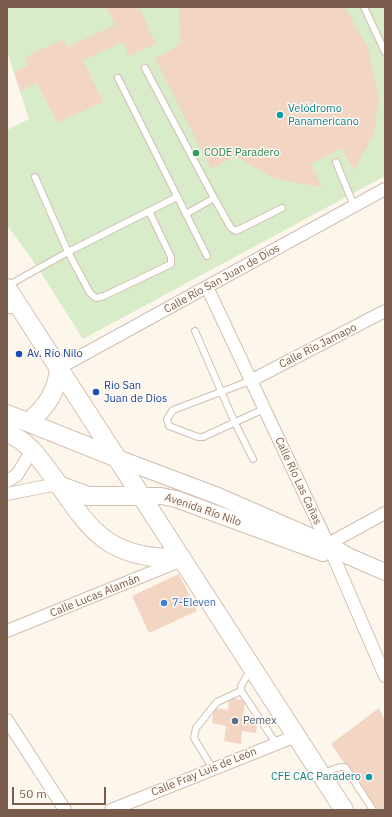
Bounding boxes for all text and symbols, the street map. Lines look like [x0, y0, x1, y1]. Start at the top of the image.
place label: Velódromo Panamericano [288, 102, 359, 128]
marker: Velódromo Panamericano [275, 110, 285, 120]
place label: CODE Paradero [204, 146, 280, 160]
marker: CODE Paradero [191, 148, 201, 158]
street label: Calle Río San Juan de Dios [162, 242, 282, 316]
street label: Calle Río Jamapo [277, 321, 359, 371]
place label: Av. Rio Nilo [27, 347, 83, 361]
marker: Av. Rio Nilo [14, 349, 24, 359]
place label: Rio San Juan de Dios [104, 379, 167, 405]
marker: Rio San Juan de Dios [91, 387, 101, 397]
street label: Calle Río Las Cañas [272, 435, 324, 527]
street label: Avenida Río Nilo [163, 491, 243, 529]
street label: Calle Lucas Alamán [48, 572, 142, 620]
place label: 7-Eleven [172, 596, 216, 610]
marker: 7-Eleven [159, 598, 169, 608]
place label: Pemex [243, 714, 277, 728]
marker: Pemex [230, 716, 240, 726]
street label: Calle Fray Luis de León [149, 745, 259, 799]
place label: CFE CAC Paradero [271, 770, 361, 784]
marker: CFE CAC Paradero [364, 772, 374, 782]
scale bar [14, 779, 108, 805]
text: 50 m [19, 786, 47, 801]

